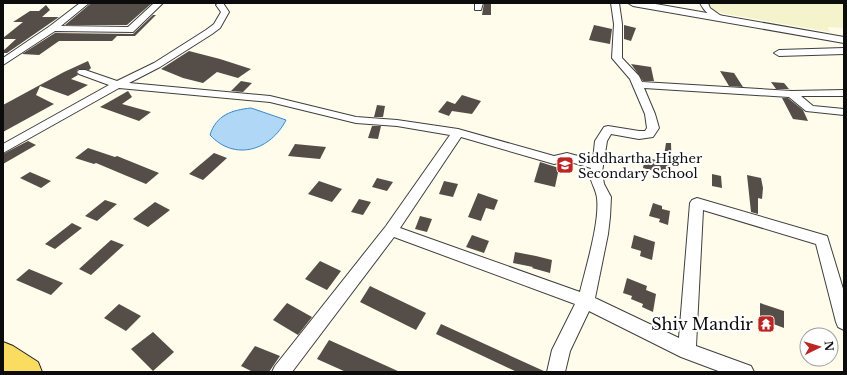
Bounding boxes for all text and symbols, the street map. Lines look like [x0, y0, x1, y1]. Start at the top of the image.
place label: Siddhartha Higher Secondary School [578, 150, 703, 182]
school or university icon: Siddhartha Higher Secondary School [555, 155, 575, 175]
place label: Shiv Mandir [651, 314, 753, 334]
temple icon: Shiv Mandir [756, 314, 776, 334]
north arrow [799, 327, 839, 367]
text: N [822, 340, 836, 353]

